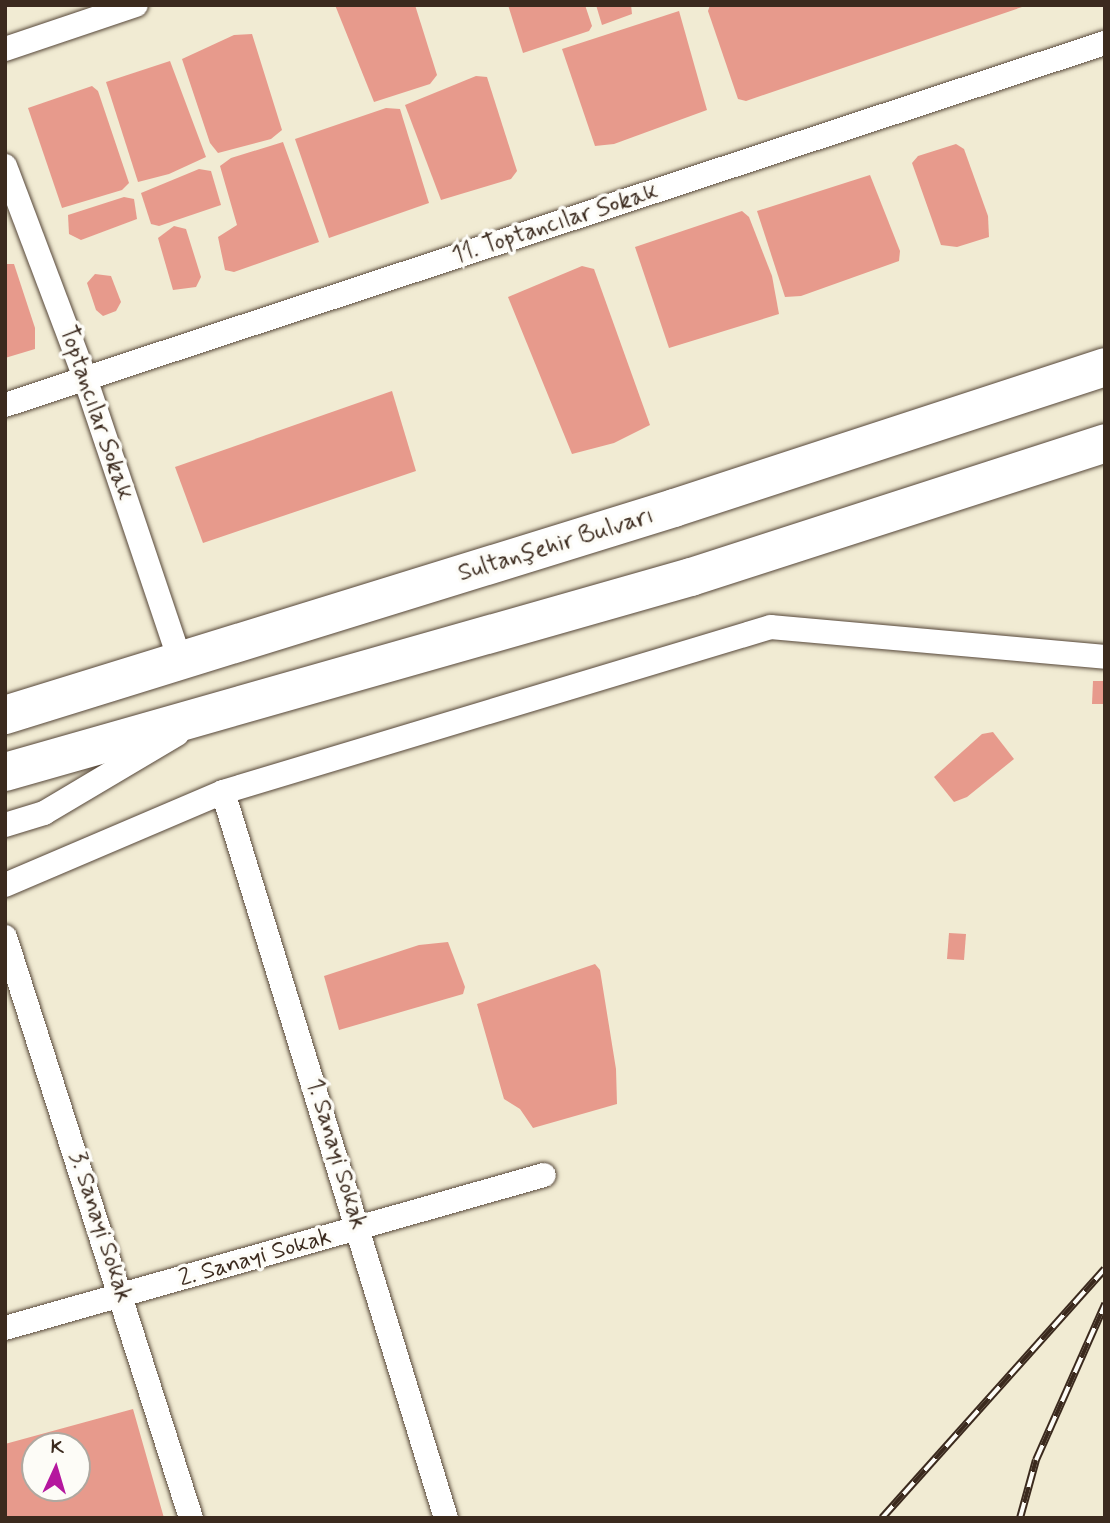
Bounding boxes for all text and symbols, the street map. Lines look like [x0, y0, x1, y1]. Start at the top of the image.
street label: 11. Toptancılar Sokak [450, 177, 660, 271]
street label: Toptancılar Sokak [53, 323, 139, 503]
street label: Sultanşehir Bulvarı [458, 503, 654, 587]
street label: 1. Sanayi Sokak [299, 1075, 373, 1233]
street label: 3. Sanayi Sokak [62, 1148, 138, 1306]
street label: 2. Sanayi Sokak [175, 1222, 335, 1294]
north arrow [21, 1432, 91, 1502]
text: K [50, 1435, 65, 1460]

